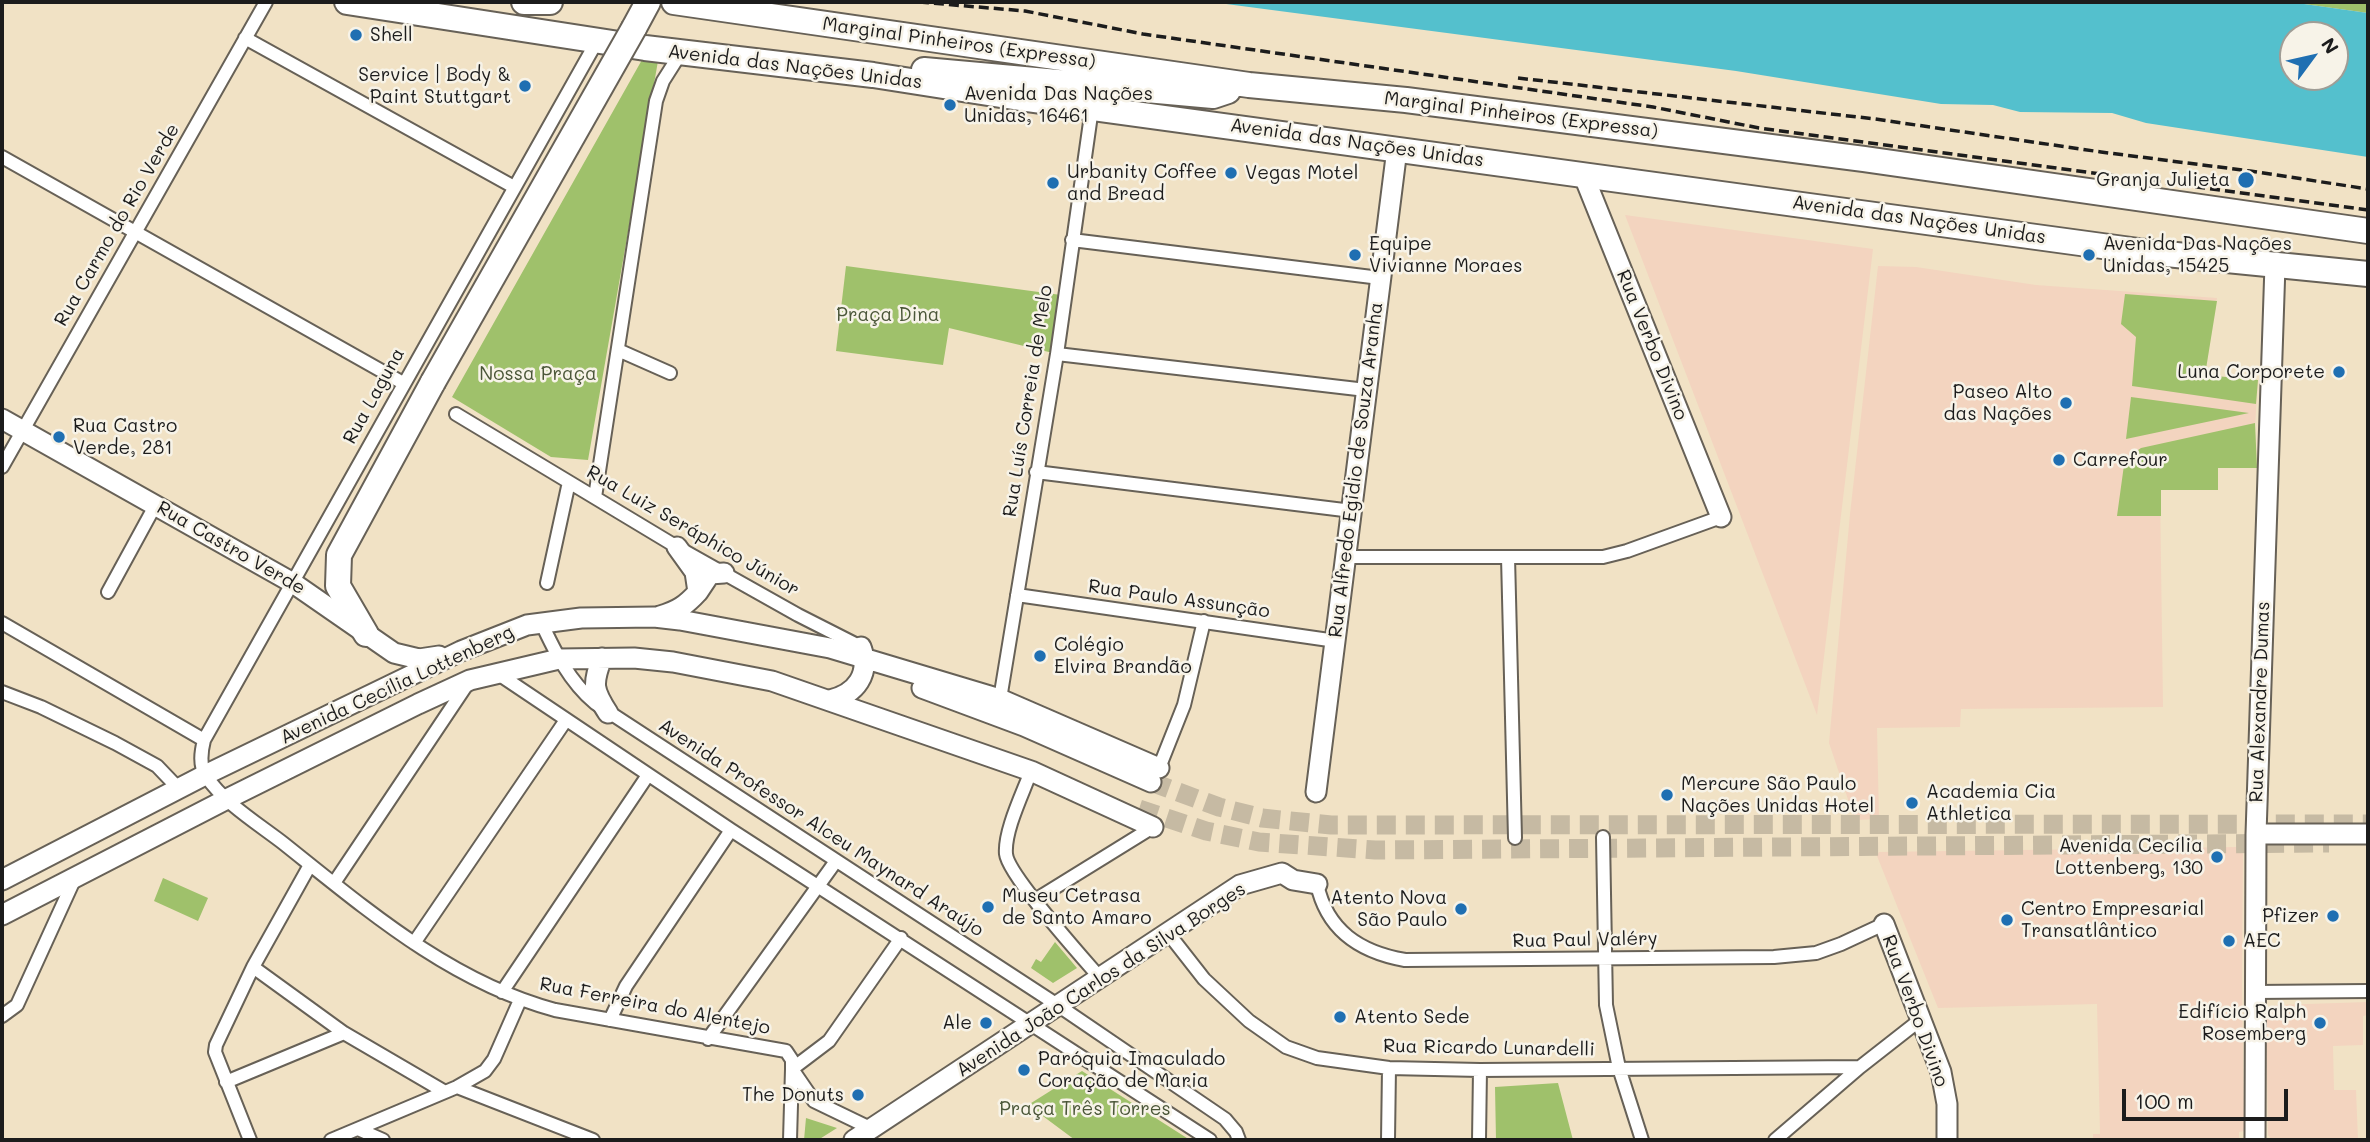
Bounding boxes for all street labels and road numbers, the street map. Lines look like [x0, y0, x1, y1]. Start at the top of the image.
street label: Marginal Pinheiros (Expressa) [821, 13, 1097, 73]
street label: Avenida das Nações Unidas [667, 40, 923, 94]
street label: Marginal Pinheiros (Expressa) [1383, 87, 1659, 143]
street label: Avenida das Nações Unidas [1229, 114, 1485, 172]
street label: Rua Carmo do Rio Verde [50, 120, 184, 330]
street label: Avenida das Nações Unidas [1791, 191, 2047, 249]
street label: Rua Verbo Divino [1611, 267, 1693, 423]
street label: Rua Luís Correia de Melo [998, 283, 1058, 519]
street label: Rua Alfredo Egidio de Souza Aranha [1324, 301, 1388, 639]
street label: Rua Laguna [338, 344, 410, 448]
street label: Rua Luiz Seráphico Júnior [583, 461, 803, 601]
street label: Rua Castro Verde [153, 496, 309, 600]
street label: Rua Paulo Assunção [1087, 575, 1271, 623]
street label: Rua Alexandre Dumas [2245, 601, 2275, 803]
street label: Avenida Cecília Lottenberg [277, 621, 517, 749]
street label: Avenida Professor Alceu Maynard Araújo [654, 714, 988, 942]
street label: Avenida João Carlos da Silva Borges [952, 878, 1250, 1082]
street label: Rua Paul Valéry [1512, 927, 1658, 953]
street label: Rua Verbo Divino [1877, 932, 1953, 1090]
street label: Rua Ferreira do Alentejo [538, 972, 772, 1040]
street label: Rua Ricardo Lunardelli [1383, 1035, 1595, 1061]

